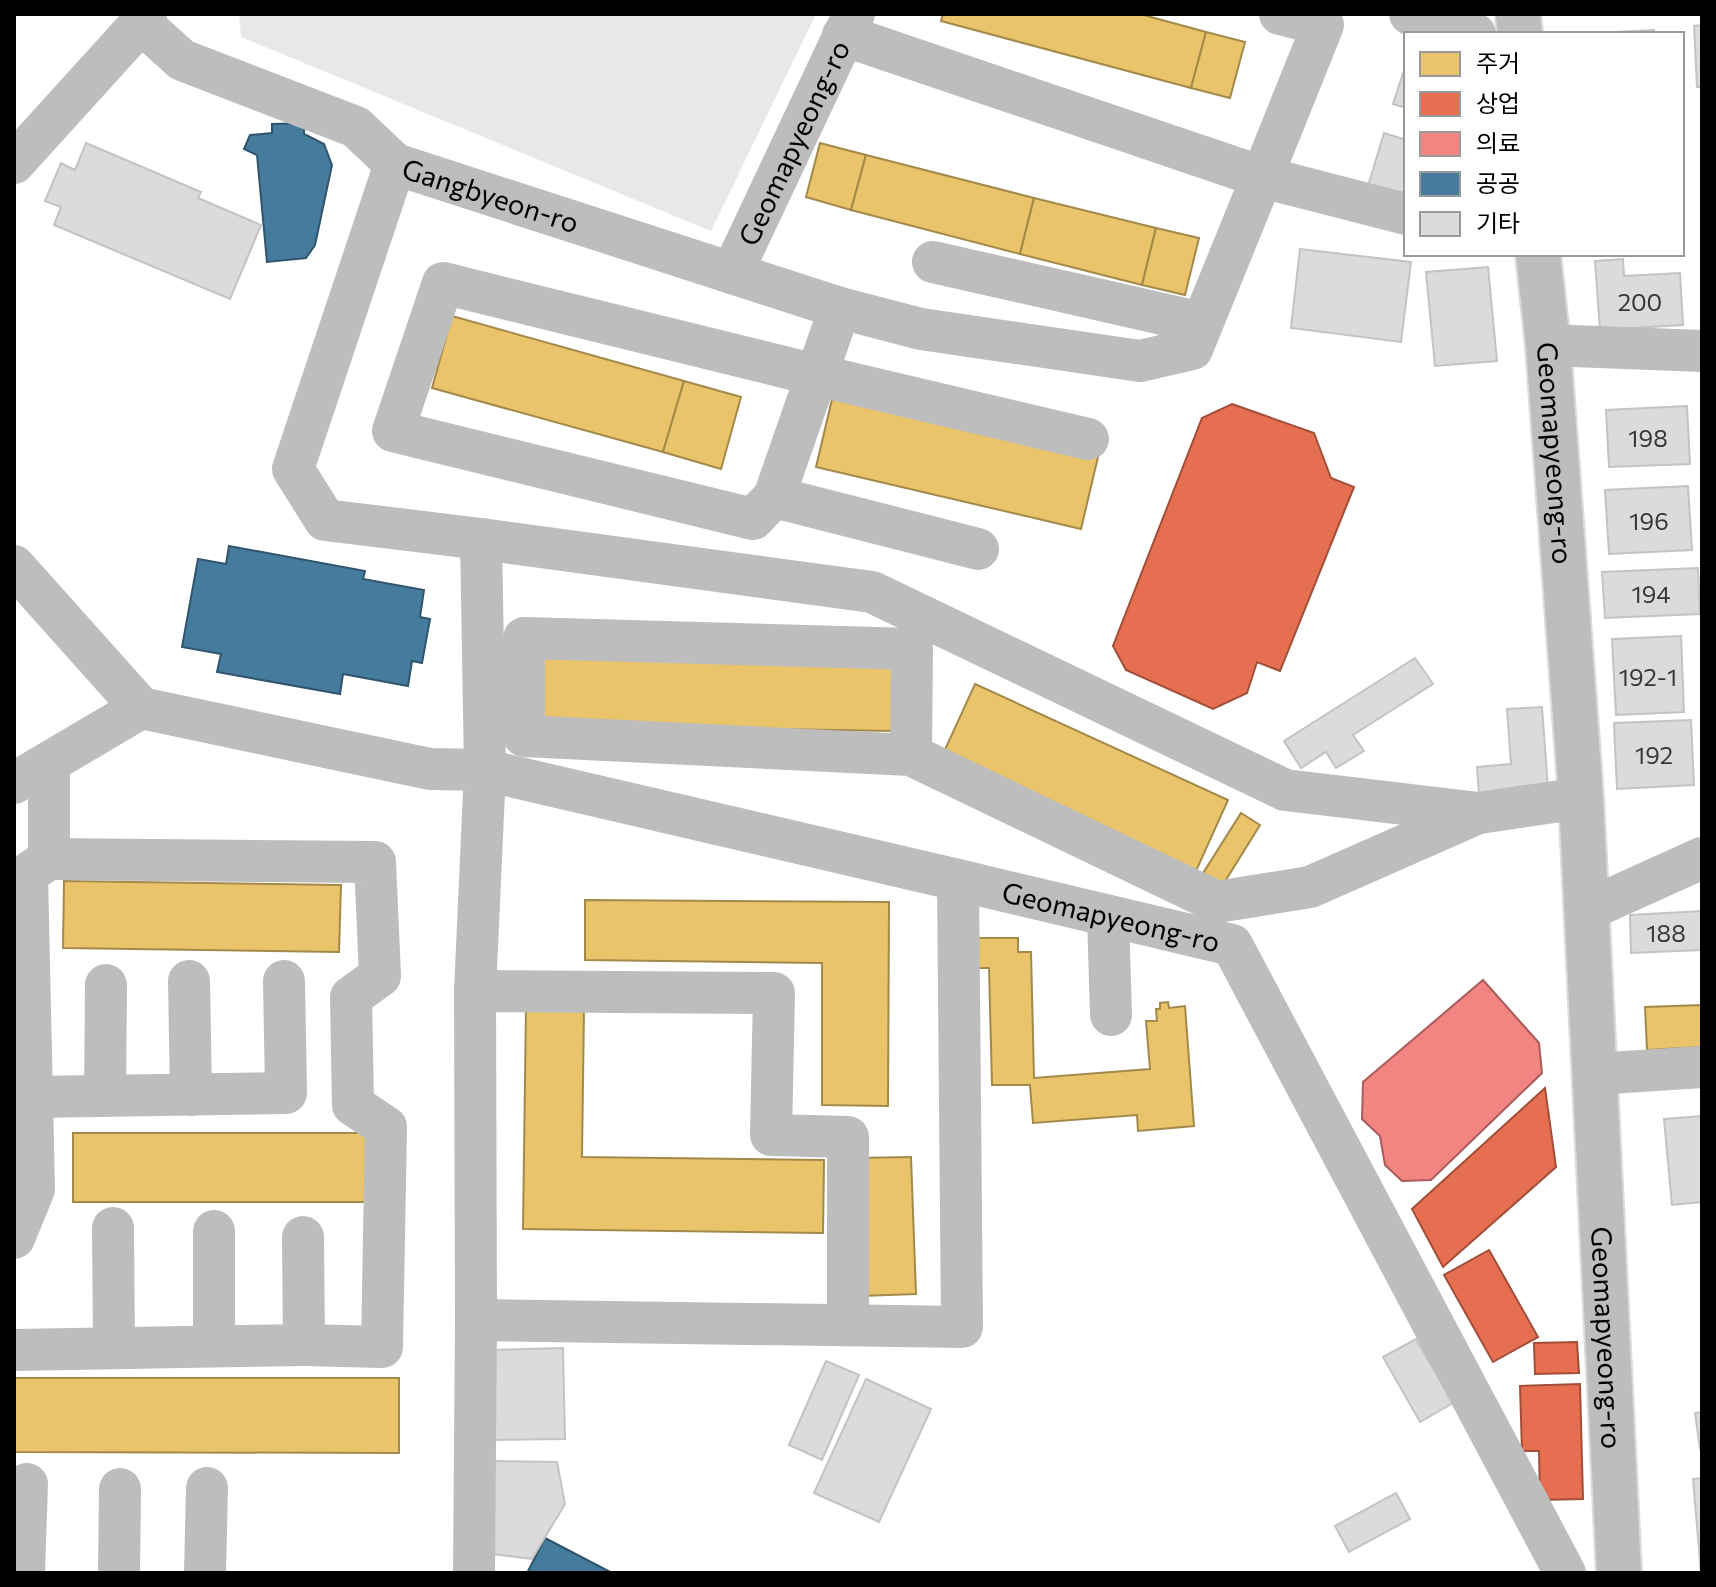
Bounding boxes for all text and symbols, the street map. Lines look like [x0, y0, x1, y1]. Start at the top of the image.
legend [1404, 32, 1684, 256]
street label: Geomapyeong-ro [731, 35, 856, 251]
text: 주거 [1476, 48, 1520, 77]
text: 상업 [1476, 88, 1520, 117]
text: 의료 [1476, 128, 1520, 157]
street label: Gangbyeon-ro [398, 151, 583, 239]
text: 공공 [1476, 168, 1520, 197]
text: 기타 [1476, 208, 1520, 237]
house number: 200 [1618, 287, 1662, 316]
street label: Geomapyeong-ro [1531, 341, 1581, 565]
house number: 198 [1628, 423, 1668, 452]
house number: 196 [1629, 506, 1669, 535]
house number: 194 [1631, 579, 1671, 608]
house number: 192-1 [1619, 662, 1677, 691]
house number: 192 [1635, 740, 1673, 769]
street label: Geomapyeong-ro [999, 874, 1223, 959]
house number: 188 [1646, 918, 1686, 947]
street label: Geomapyeong-ro [1585, 1226, 1630, 1450]

